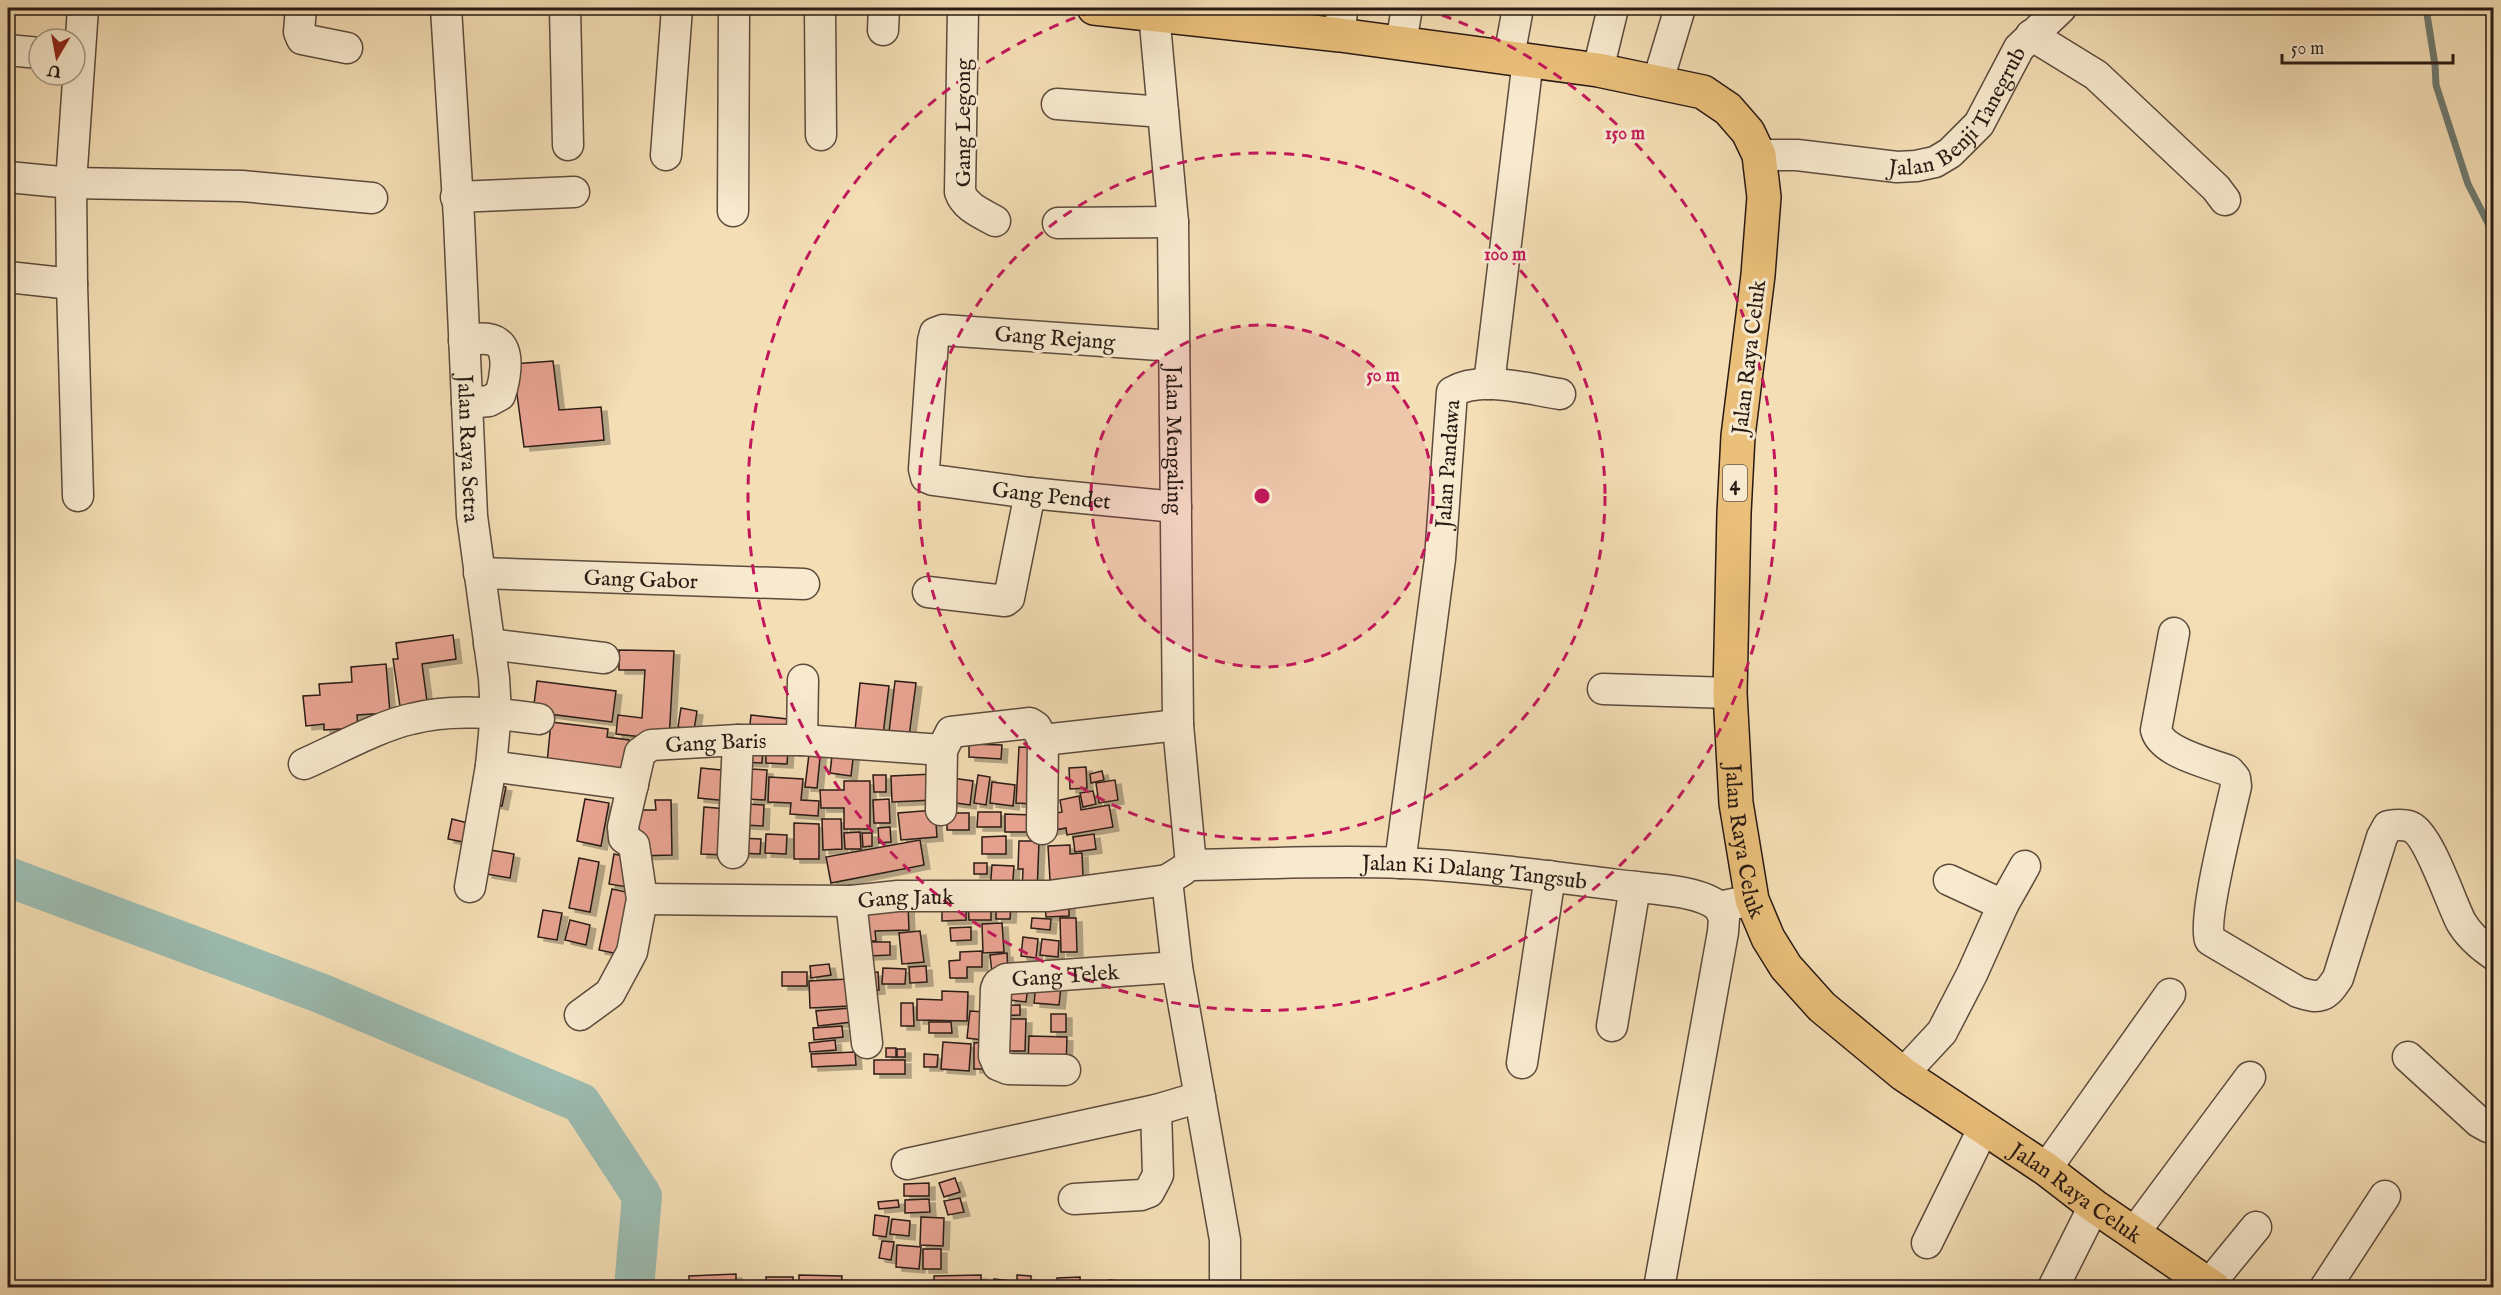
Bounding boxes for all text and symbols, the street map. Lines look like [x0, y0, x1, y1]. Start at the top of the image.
north arrow [27, 27, 87, 87]
scale bar [2282, 27, 2453, 65]
text: 50 m [2291, 38, 2324, 61]
street label: Jalan Benji Tanegrub [1884, 42, 2033, 183]
street label: Gang Legong [950, 58, 978, 187]
text: U [46, 59, 64, 81]
text: 150 m [1605, 123, 1645, 146]
text: 100 m [1484, 244, 1526, 267]
street label: Jalan Raya Celuk [1726, 278, 1773, 439]
street label: Gang Rejang [994, 321, 1117, 357]
street label: Jalan Mengaling [1158, 362, 1188, 516]
text: 50 m [1366, 365, 1400, 388]
street label: Jalan Raya Setra [450, 371, 485, 525]
street label: Jalan Pandawa [1430, 398, 1467, 532]
road number: 4 [1723, 465, 1747, 501]
street label: Gang Pendet [990, 476, 1112, 517]
centre of rings [1252, 486, 1272, 506]
street label: Gang Gabor [583, 565, 698, 596]
street label: Gang Baris [665, 728, 766, 760]
street label: Jalan Raya Celuk [1718, 760, 1770, 923]
street label: Jalan Ki Dalang Tangsub [1359, 850, 1589, 897]
street label: Gang Jauk [856, 884, 954, 916]
street label: Gang Telek [1011, 959, 1120, 995]
street label: Jalan Raya Celuk [2002, 1135, 2147, 1251]

